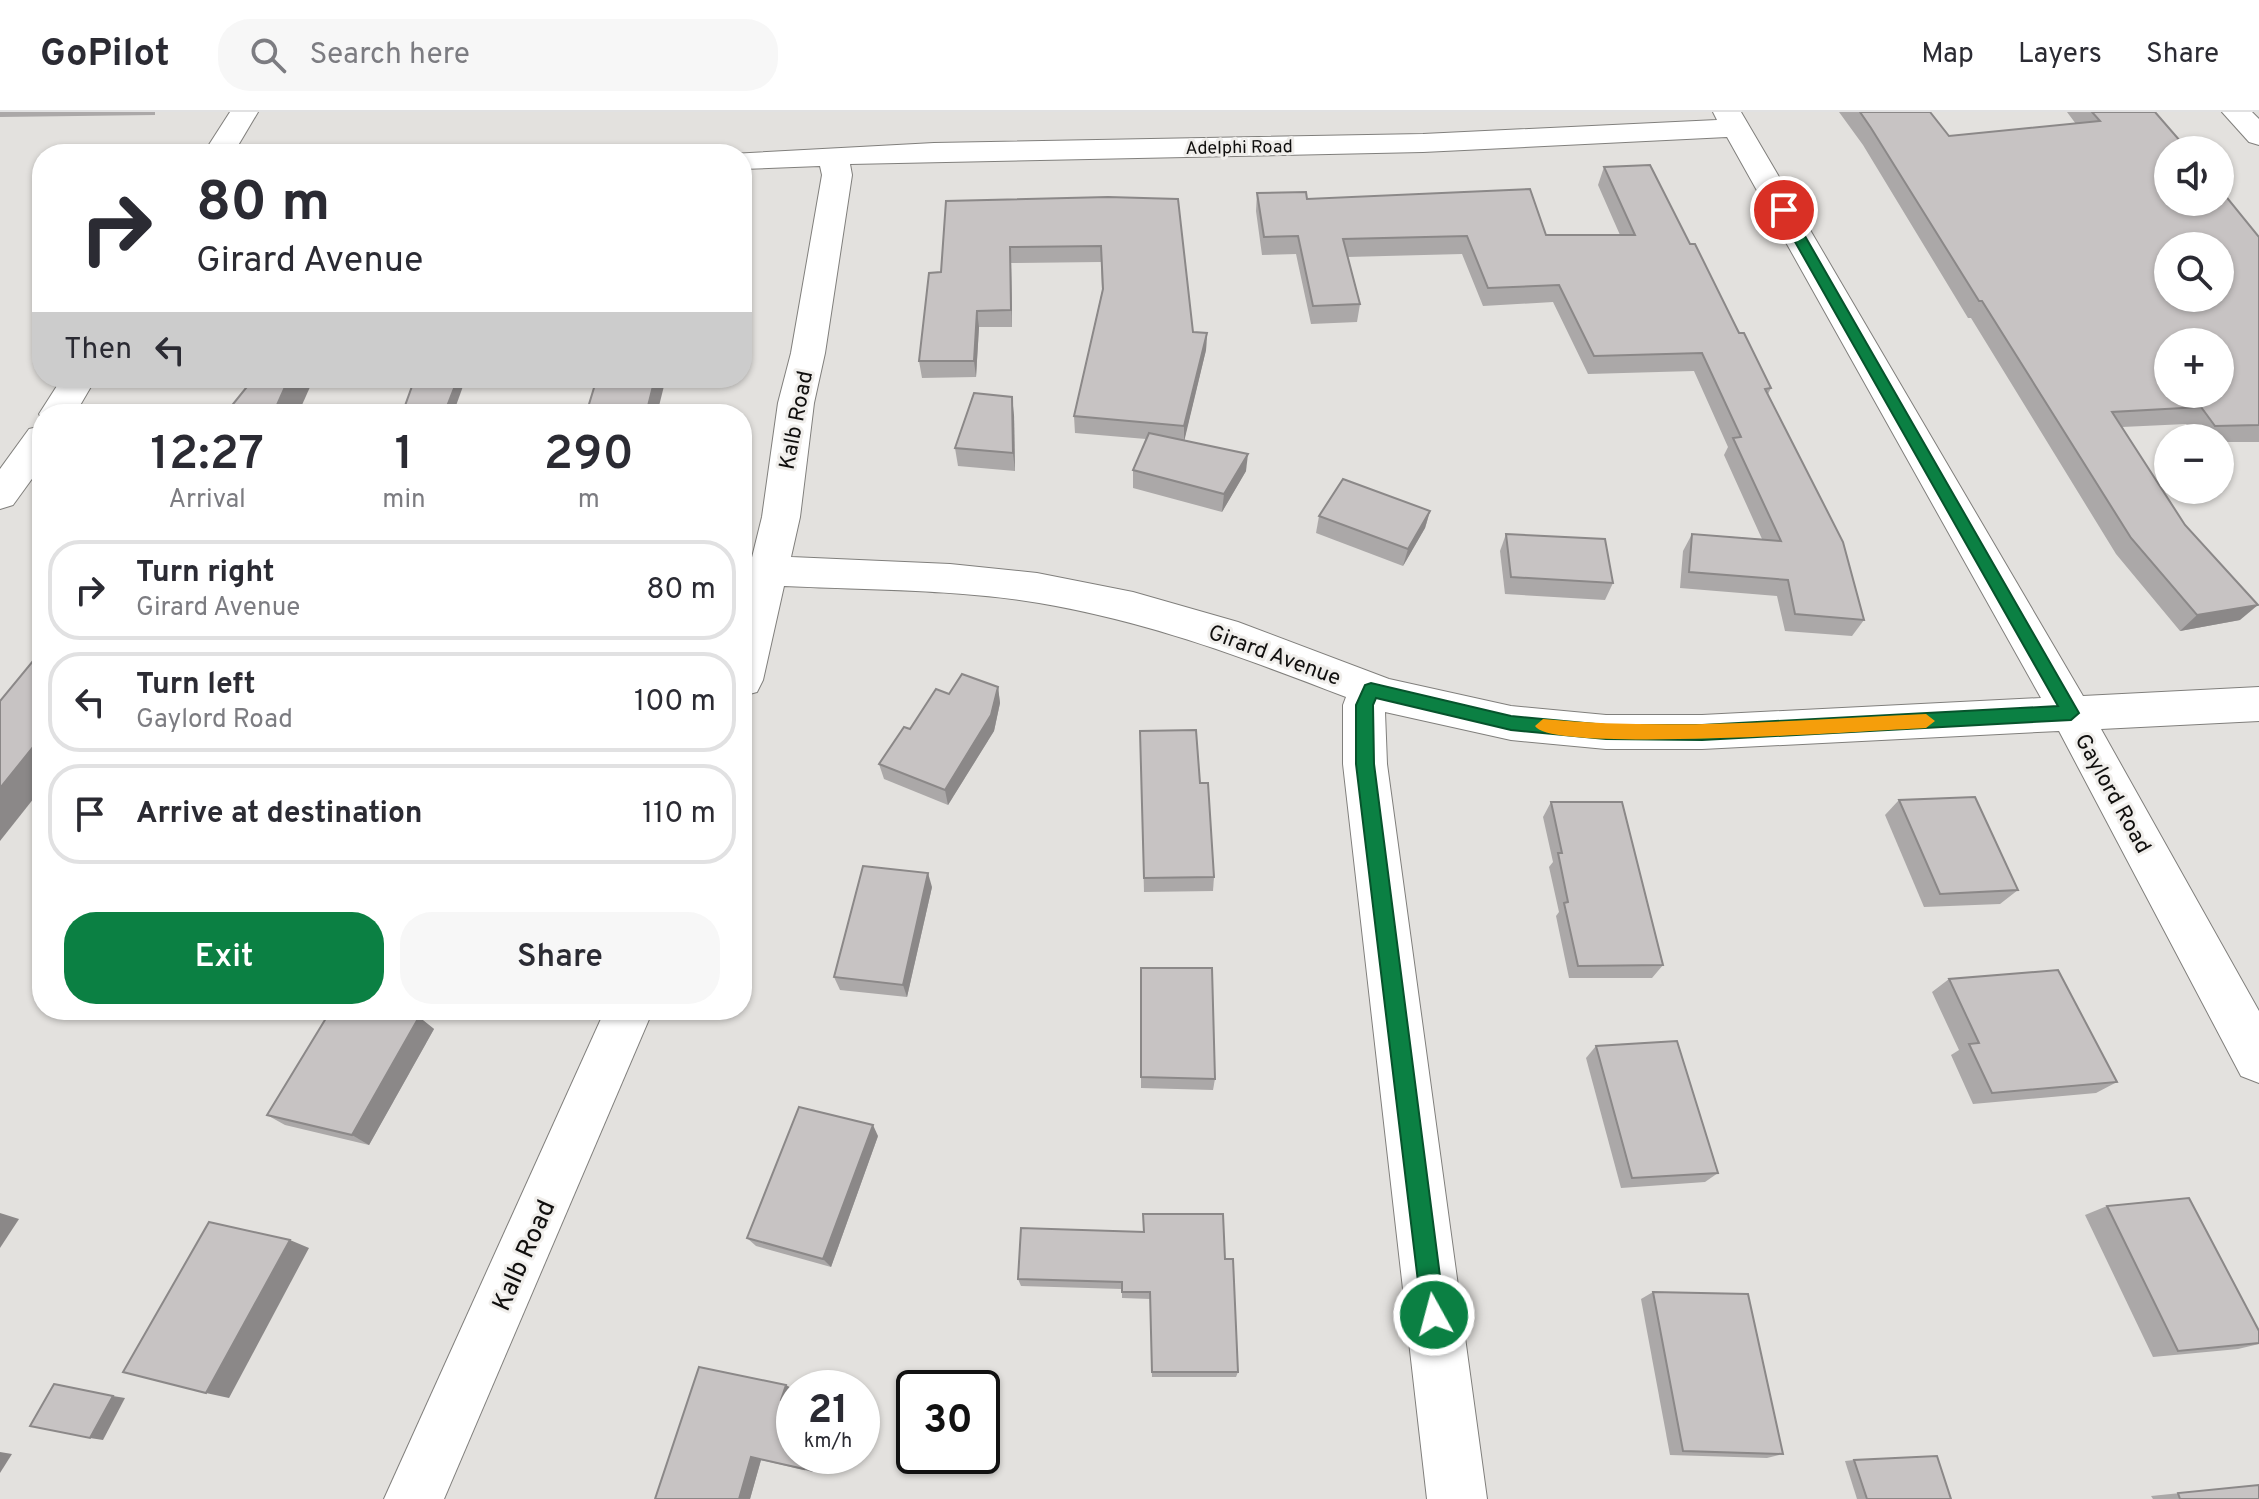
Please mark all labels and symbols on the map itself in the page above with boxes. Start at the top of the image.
street label: Adelphi Road [1185,136,1293,161]
pin [1750,176,1818,244]
street label: Kalb Road [775,369,820,472]
street label: Girard Avenue [1204,620,1344,693]
street label: Gaylord Road [2068,730,2156,859]
street label: Kalb Road [486,1195,564,1317]
position arrow [1392,1273,1476,1357]
speed limit sign: 30 [896,1370,1000,1474]

